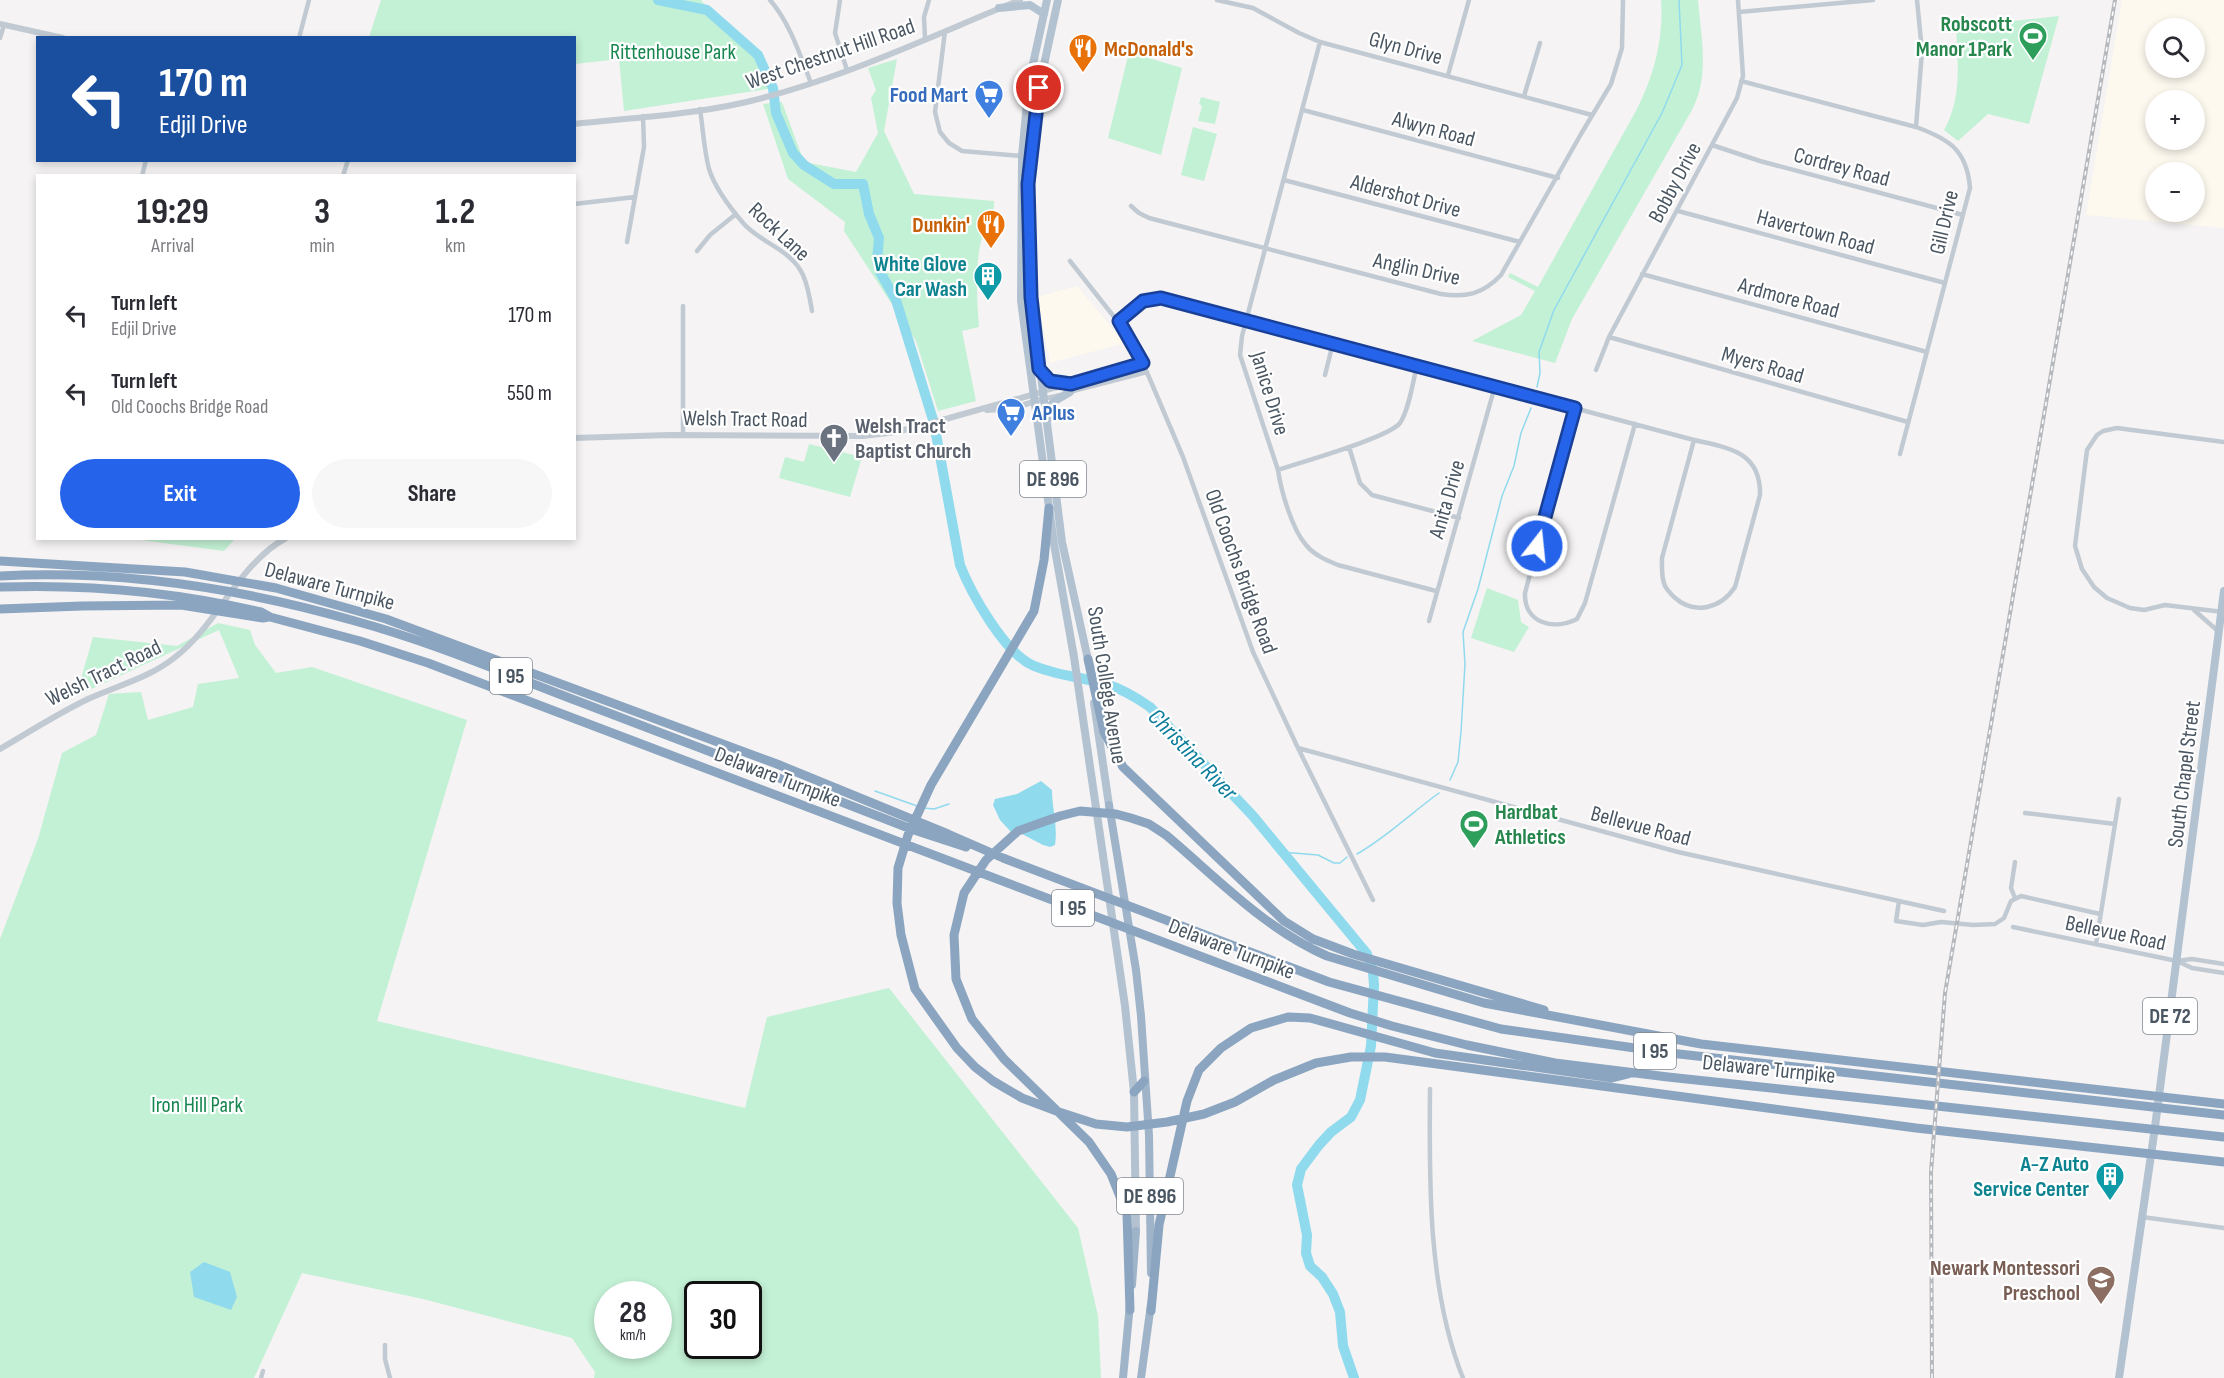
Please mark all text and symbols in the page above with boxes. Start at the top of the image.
place label: Robscott Manor 1Park [1916,11,2013,63]
street label: West Chestnut Hill Road [742,13,918,96]
map controls [2145,18,2205,222]
button: search [2145,18,2205,78]
sports icon: Robscott Manor 1Park [2017,20,2049,62]
street label: Glyn Drive [1366,26,1445,71]
restaurant icon: McDonald's [1067,32,1099,74]
place label: McDonald's [1104,36,1193,63]
park label: Rittenhouse Park [610,39,737,66]
text: 170 m [159,58,248,109]
icon: left [60,60,138,138]
pin [1013,62,1064,113]
icon: arrive [1022,71,1055,104]
supermarket icon: Food Mart [973,78,1005,120]
place label: Food Mart [890,82,968,109]
button: + [2145,90,2205,150]
street label: Alwyn Road [1388,105,1478,153]
text: Edjil Drive [159,109,248,141]
street label: Bobby Drive [1643,138,1708,228]
street label: Cordrey Road [1791,142,1892,193]
button: − [2145,162,2205,222]
street label: Aldershot Drive [1347,169,1464,224]
street label: Gill Drive [1924,188,1965,257]
text: 19:29 [137,191,209,234]
text: 3 [314,191,330,234]
text: 1.2 [436,191,475,234]
street label: Rock Lane [742,197,815,267]
street label: Havertown Road [1754,204,1877,261]
restaurant icon: Dunkin' [975,208,1007,250]
place label: Dunkin' [912,212,970,239]
text: Arrival [151,234,194,258]
text: min [310,234,335,258]
text: km [445,234,466,258]
street label: Anglin Drive [1370,247,1463,292]
place label: White Glove Car Wash [874,251,967,303]
building icon: White Glove Car Wash [972,260,1004,302]
street label: Ardmore Road [1734,272,1842,325]
text: Turn left [111,290,177,317]
icon: left [60,299,93,332]
text: 170 m [508,302,552,329]
text: Edjil Drive [111,317,177,341]
street label: Myers Road [1718,341,1807,390]
street label: Janice Drive [1244,347,1295,438]
text: Turn left [111,368,177,395]
icon: left [60,377,93,410]
text: 550 m [507,380,552,407]
text: Old Coochs Bridge Road [111,395,268,419]
supermarket icon: APlus [995,396,1027,438]
place label: APlus [1031,400,1075,427]
street label: Welsh Tract Road [682,405,808,434]
place label: Welsh Tract Baptist Church [855,413,971,465]
church icon: Welsh Tract Baptist Church [818,422,850,464]
street label: Anita Drive [1423,457,1471,543]
button: Exit [60,459,300,528]
button: Share [312,459,552,528]
road number: DE 896 [1020,461,1086,497]
street label: Old Coochs Bridge Road [1198,486,1283,657]
position arrow [1505,514,1569,578]
street label: Delaware Turnpike [262,556,397,617]
street label: South College Avenue [1081,605,1132,766]
street label: Welsh Tract Road [42,634,166,713]
road number: I 95 [490,658,532,694]
street label: South Chapel Street [2162,699,2207,849]
water label: Christina River [1142,702,1244,807]
street label: Delaware Turnpike [710,741,845,814]
place label: Hardbat Athletics [1494,799,1566,851]
street label: Bellevue Road [1588,800,1693,853]
sports icon: Hardbat Athletics [1458,808,1490,850]
road number: I 95 [1052,890,1094,926]
street label: Bellevue Road [2063,910,2168,957]
street label: Delaware Turnpike [1164,913,1299,986]
road number: DE 72 [2143,998,2197,1034]
road number: I 95 [1634,1033,1676,1069]
street label: Delaware Turnpike [1701,1049,1837,1090]
park label: Iron Hill Park [151,1092,243,1119]
place label: A-Z Auto Service Center [1973,1151,2089,1203]
building icon: A-Z Auto Service Center [2094,1160,2126,1202]
road number: DE 896 [1117,1178,1183,1214]
place label: Newark Montessori Preschool [1930,1255,2080,1307]
school or university icon: Newark Montessori Preschool [2085,1264,2117,1306]
speed limit sign: 30 [684,1281,762,1359]
text: 28 [619,1295,647,1331]
text: km/h [620,1326,646,1345]

